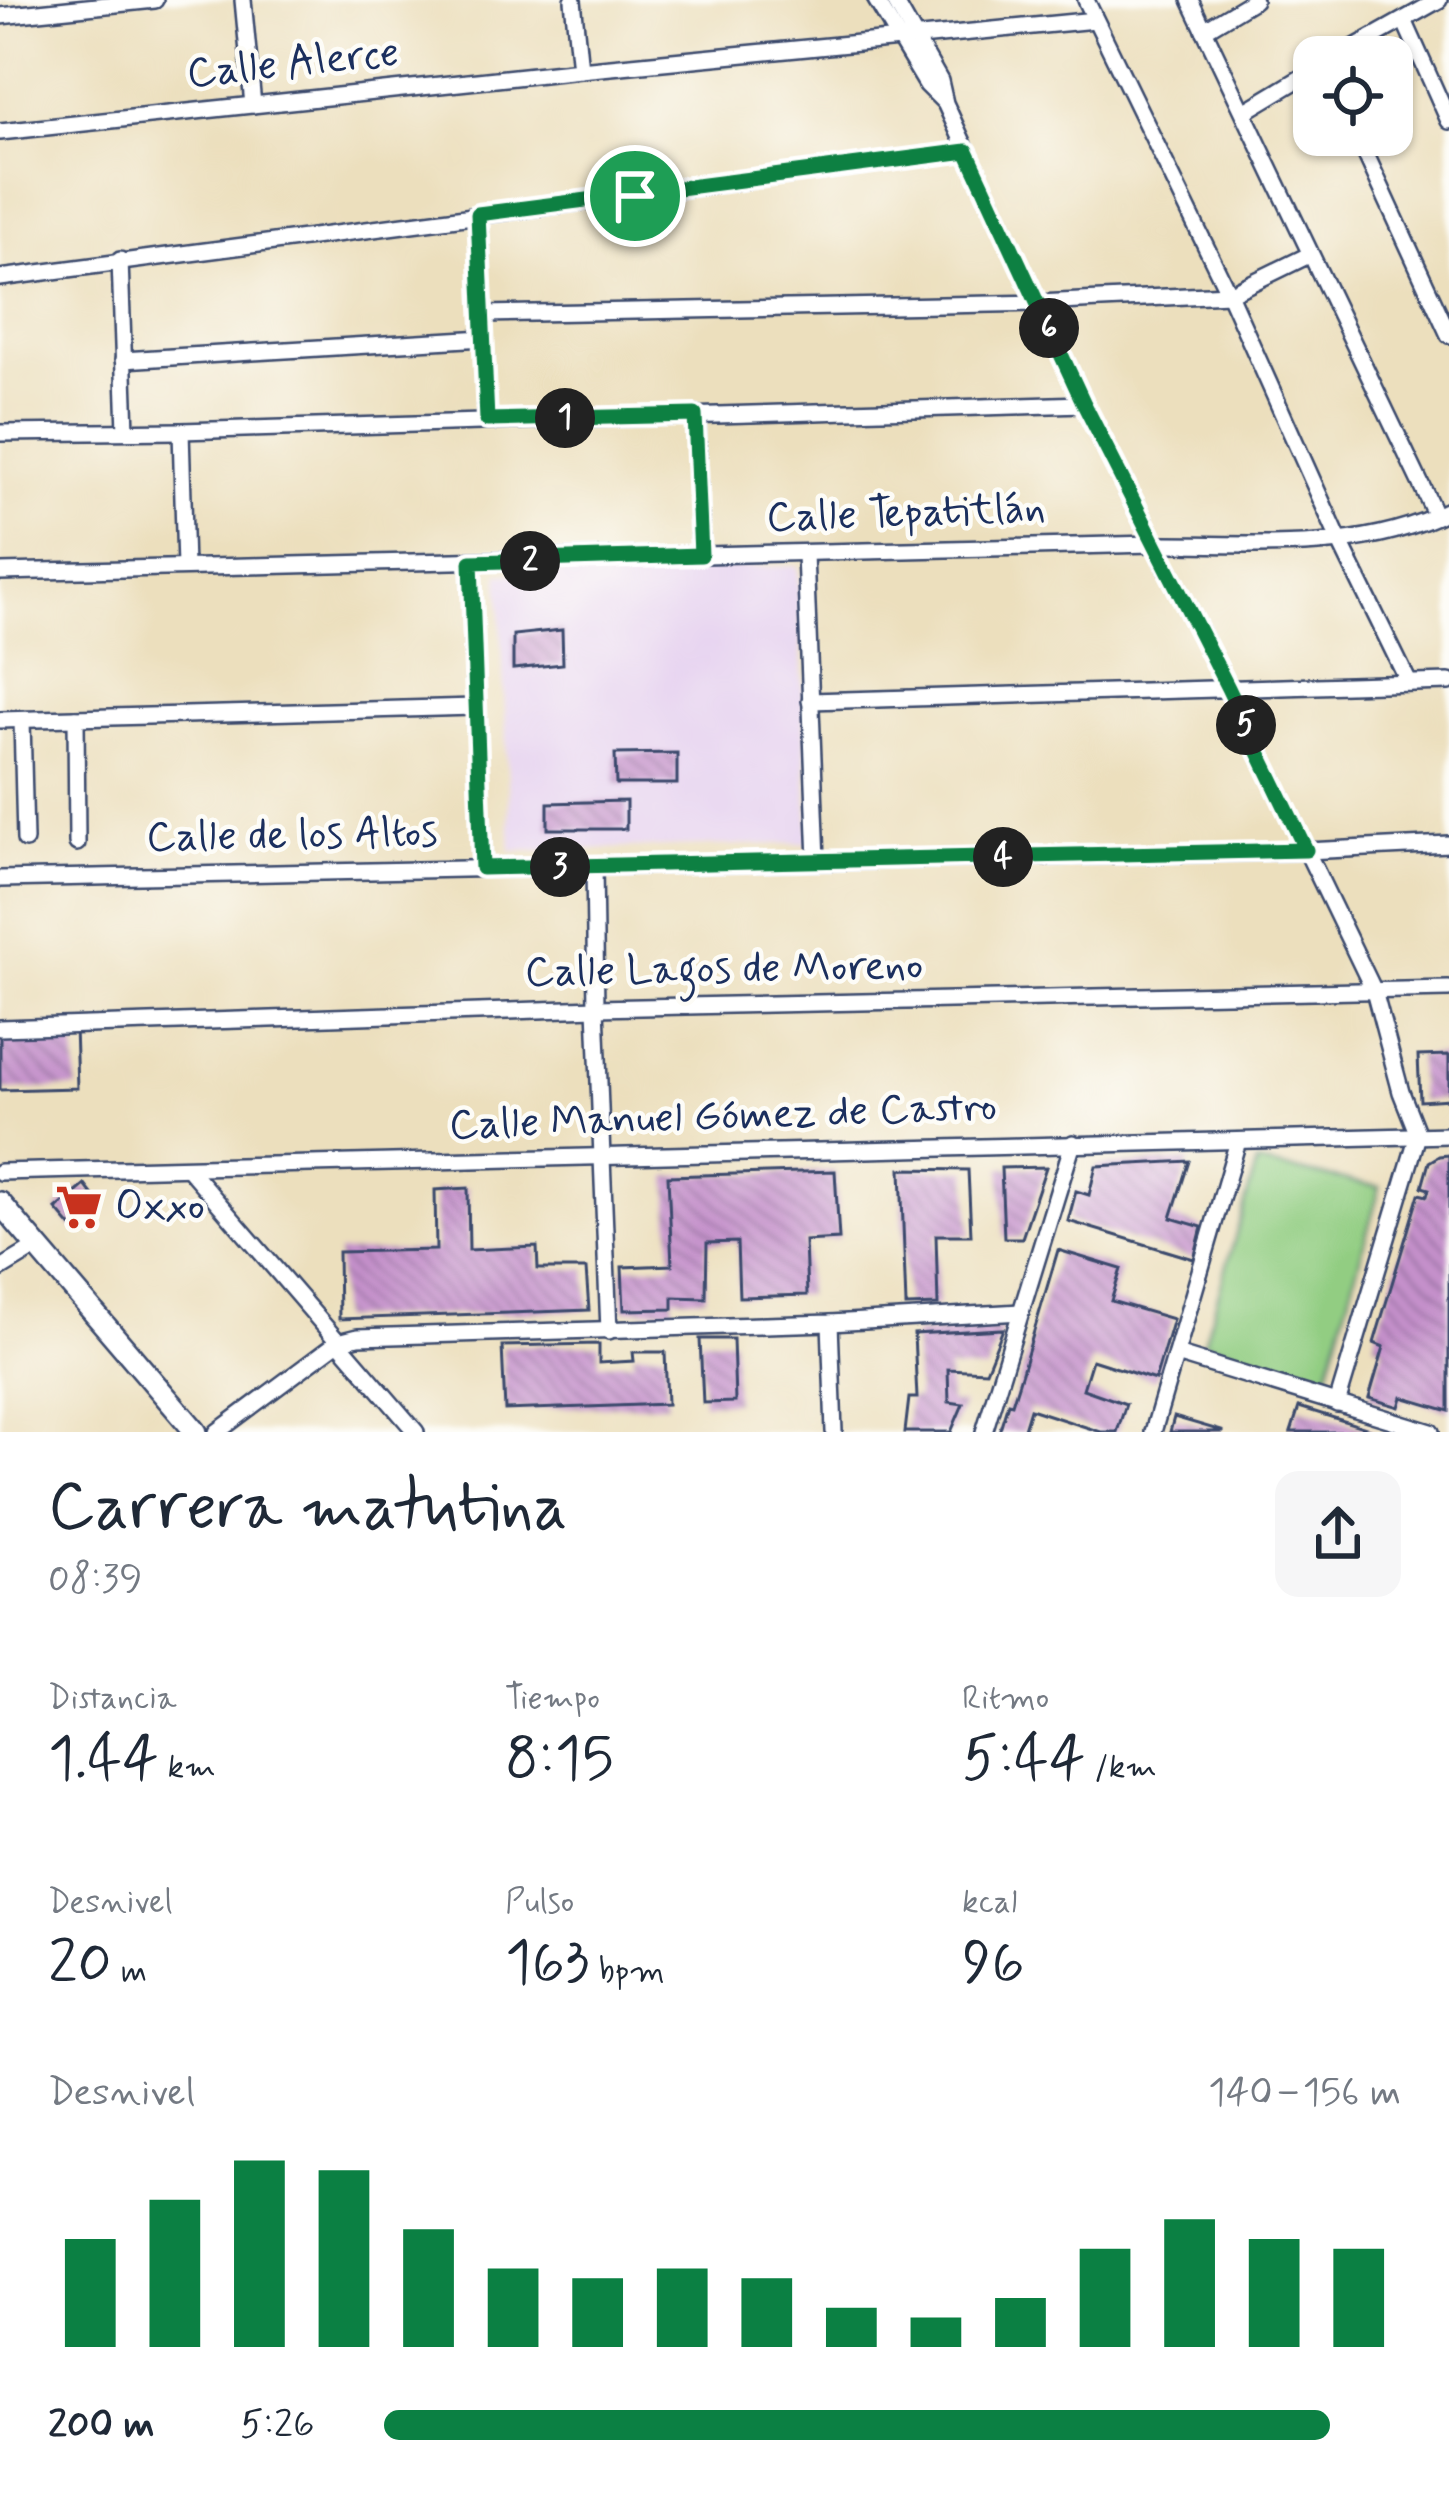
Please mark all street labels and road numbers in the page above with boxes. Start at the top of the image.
street label: Calle Alerce [184,26,402,102]
street label: Calle Tepatitlán [765,482,1047,546]
street label: Calle de los Altos [146,806,438,866]
street label: Calle Lagos de Moreno [524,939,924,1005]
street label: Calle Manuel Gómez de Castro [448,1080,998,1154]

